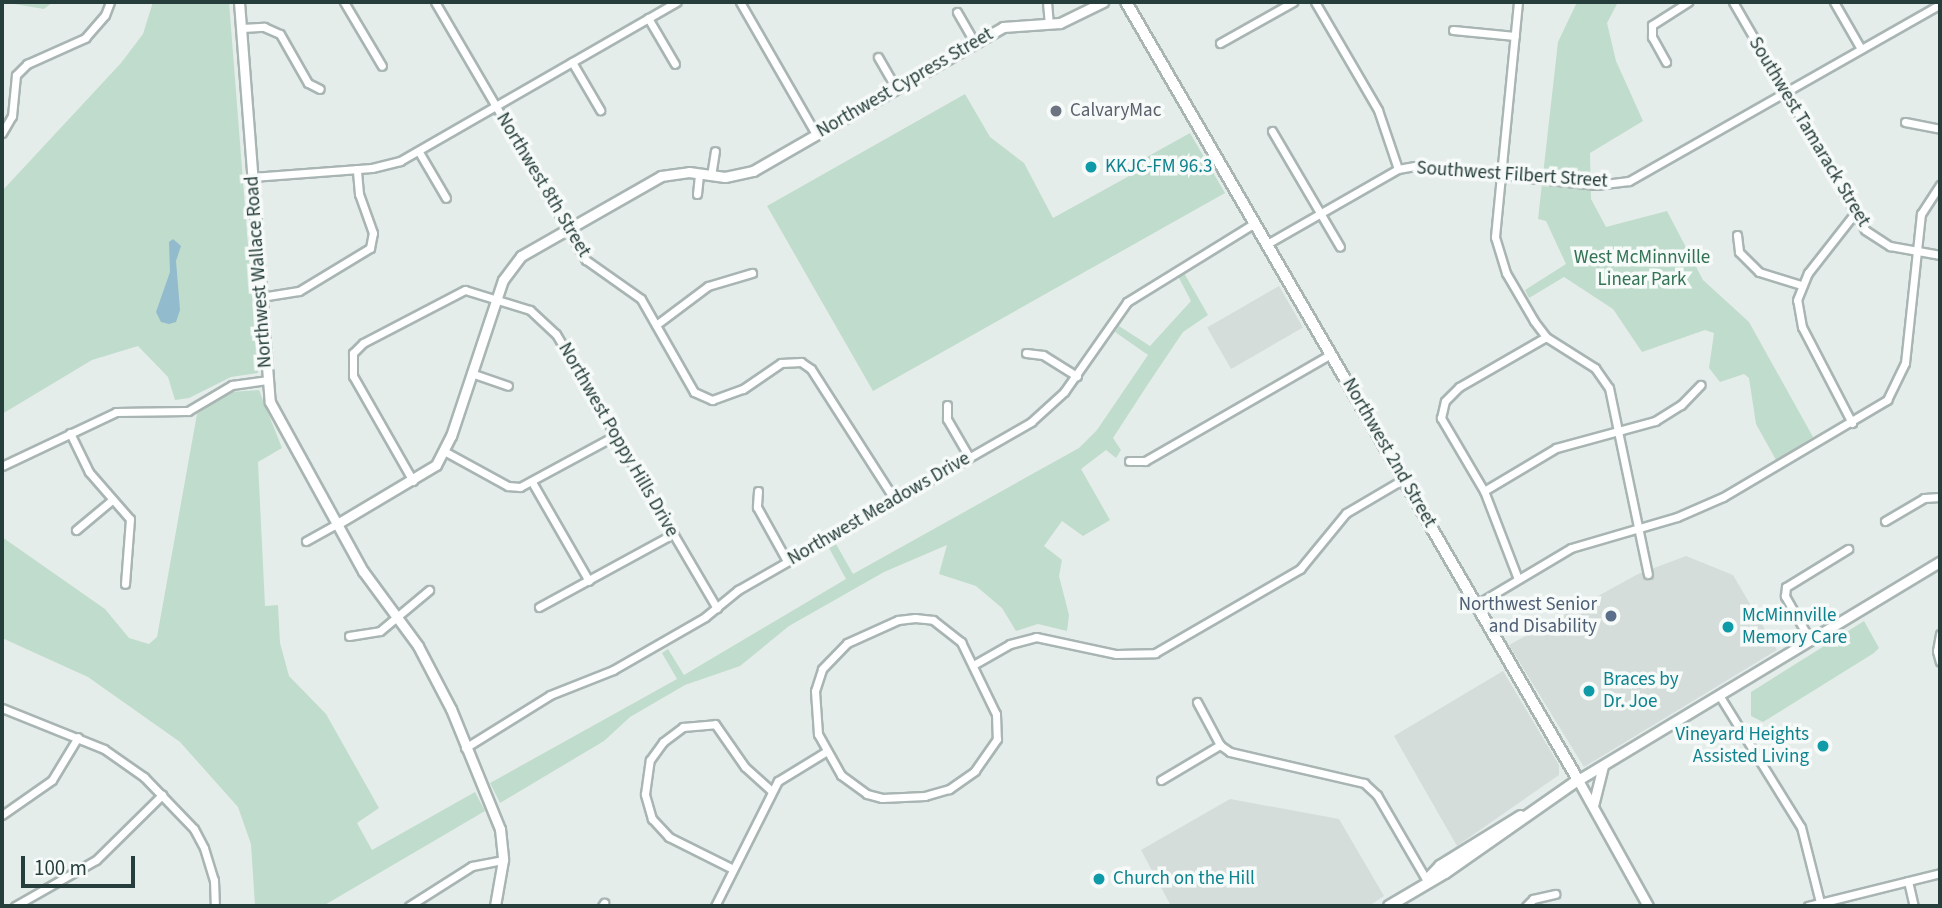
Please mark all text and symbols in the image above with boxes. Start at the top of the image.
street label: Northwest Cypress Street [813,23,997,143]
street label: Southwest Tamarack Street [1743,33,1875,231]
place label: CalvaryMac [1070,100,1161,122]
marker: CalvaryMac [1048,103,1064,119]
street label: Northwest 8th Street [491,109,595,261]
place label: KKJC-FM 96.3 [1105,156,1212,178]
street label: Southwest Filbert Street [1416,157,1608,193]
marker: KKJC-FM 96.3 [1083,159,1099,175]
street label: Northwest Wallace Road [241,175,277,369]
park label: West McMinnville Linear Park [1574,247,1710,291]
street label: Northwest Poppy Hills Drive [553,339,683,541]
street label: Northwest 2nd Street [1337,374,1441,532]
street label: Northwest Meadows Drive [784,447,974,571]
place label: Northwest Senior and Disability [1459,594,1597,638]
place label: McMinnville Memory Care [1742,605,1847,649]
marker: Northwest Senior and Disability [1603,608,1619,624]
marker: McMinnville Memory Care [1720,619,1736,635]
place label: Braces by Dr. Joe [1603,669,1679,713]
marker: Braces by Dr. Joe [1581,683,1597,699]
place label: Vineyard Heights Assisted Living [1675,724,1809,768]
marker: Vineyard Heights Assisted Living [1815,738,1831,754]
scale bar [24,842,138,886]
text: 100 m [34,853,87,883]
place label: Church on the Hill [1113,868,1255,890]
marker: Church on the Hill [1091,871,1107,887]

